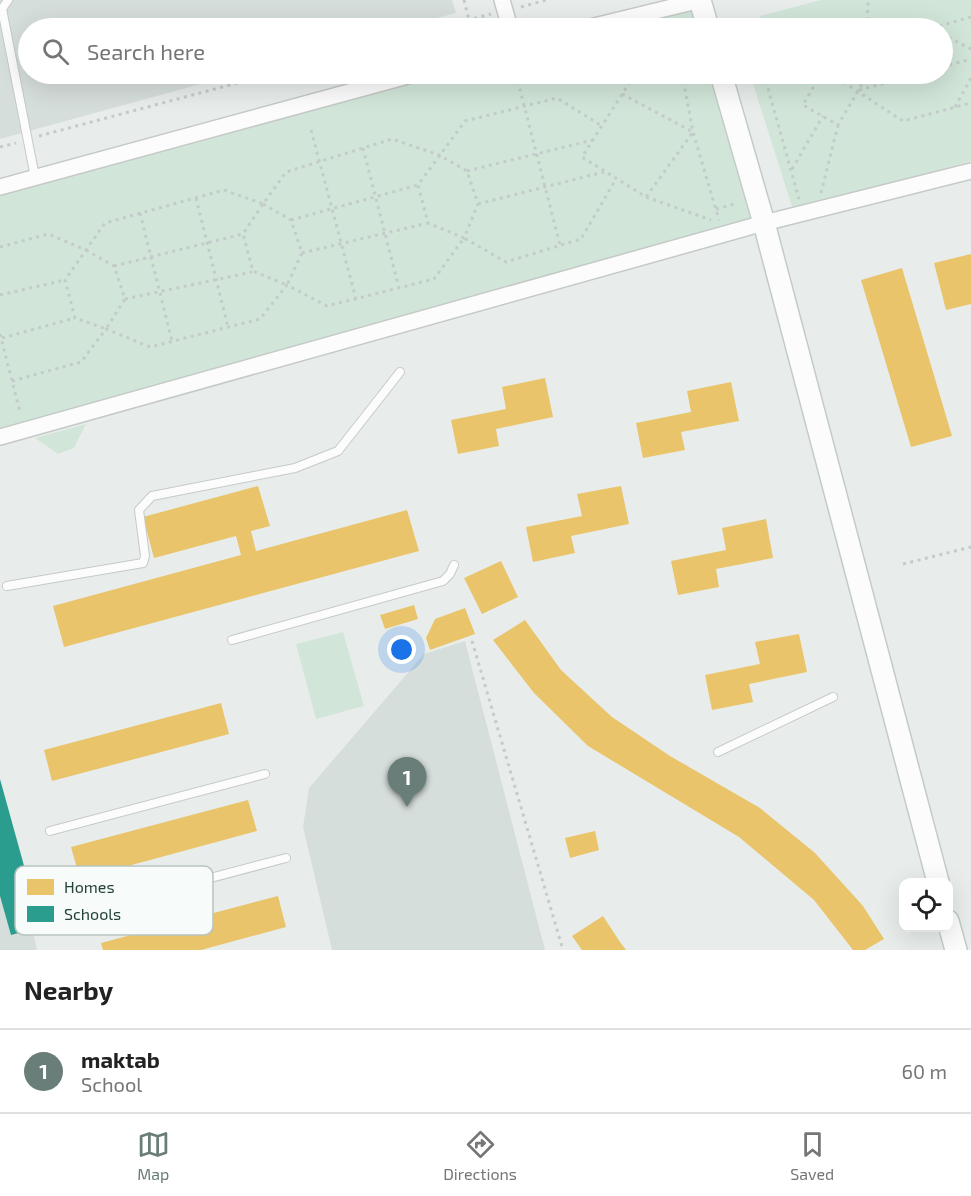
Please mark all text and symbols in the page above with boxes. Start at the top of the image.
search box [18,18,953,84]
icon: search [39,35,72,68]
text: Search here [87,38,205,64]
your location [387,635,416,664]
pin: 1 [388,758,426,807]
legend [15,866,213,935]
text: Homes [64,877,115,896]
map controls [899,878,953,932]
button: locate [899,878,953,932]
text: Schools [64,904,121,923]
text: Nearby [24,974,113,1005]
text: maktab [81,1046,160,1072]
text: 1 [39,1059,48,1083]
text: 60 m [902,1059,947,1083]
text: School [81,1072,142,1096]
tab: Map [137,1128,170,1183]
tab: Directions [443,1128,517,1183]
tab: Saved [790,1128,834,1183]

